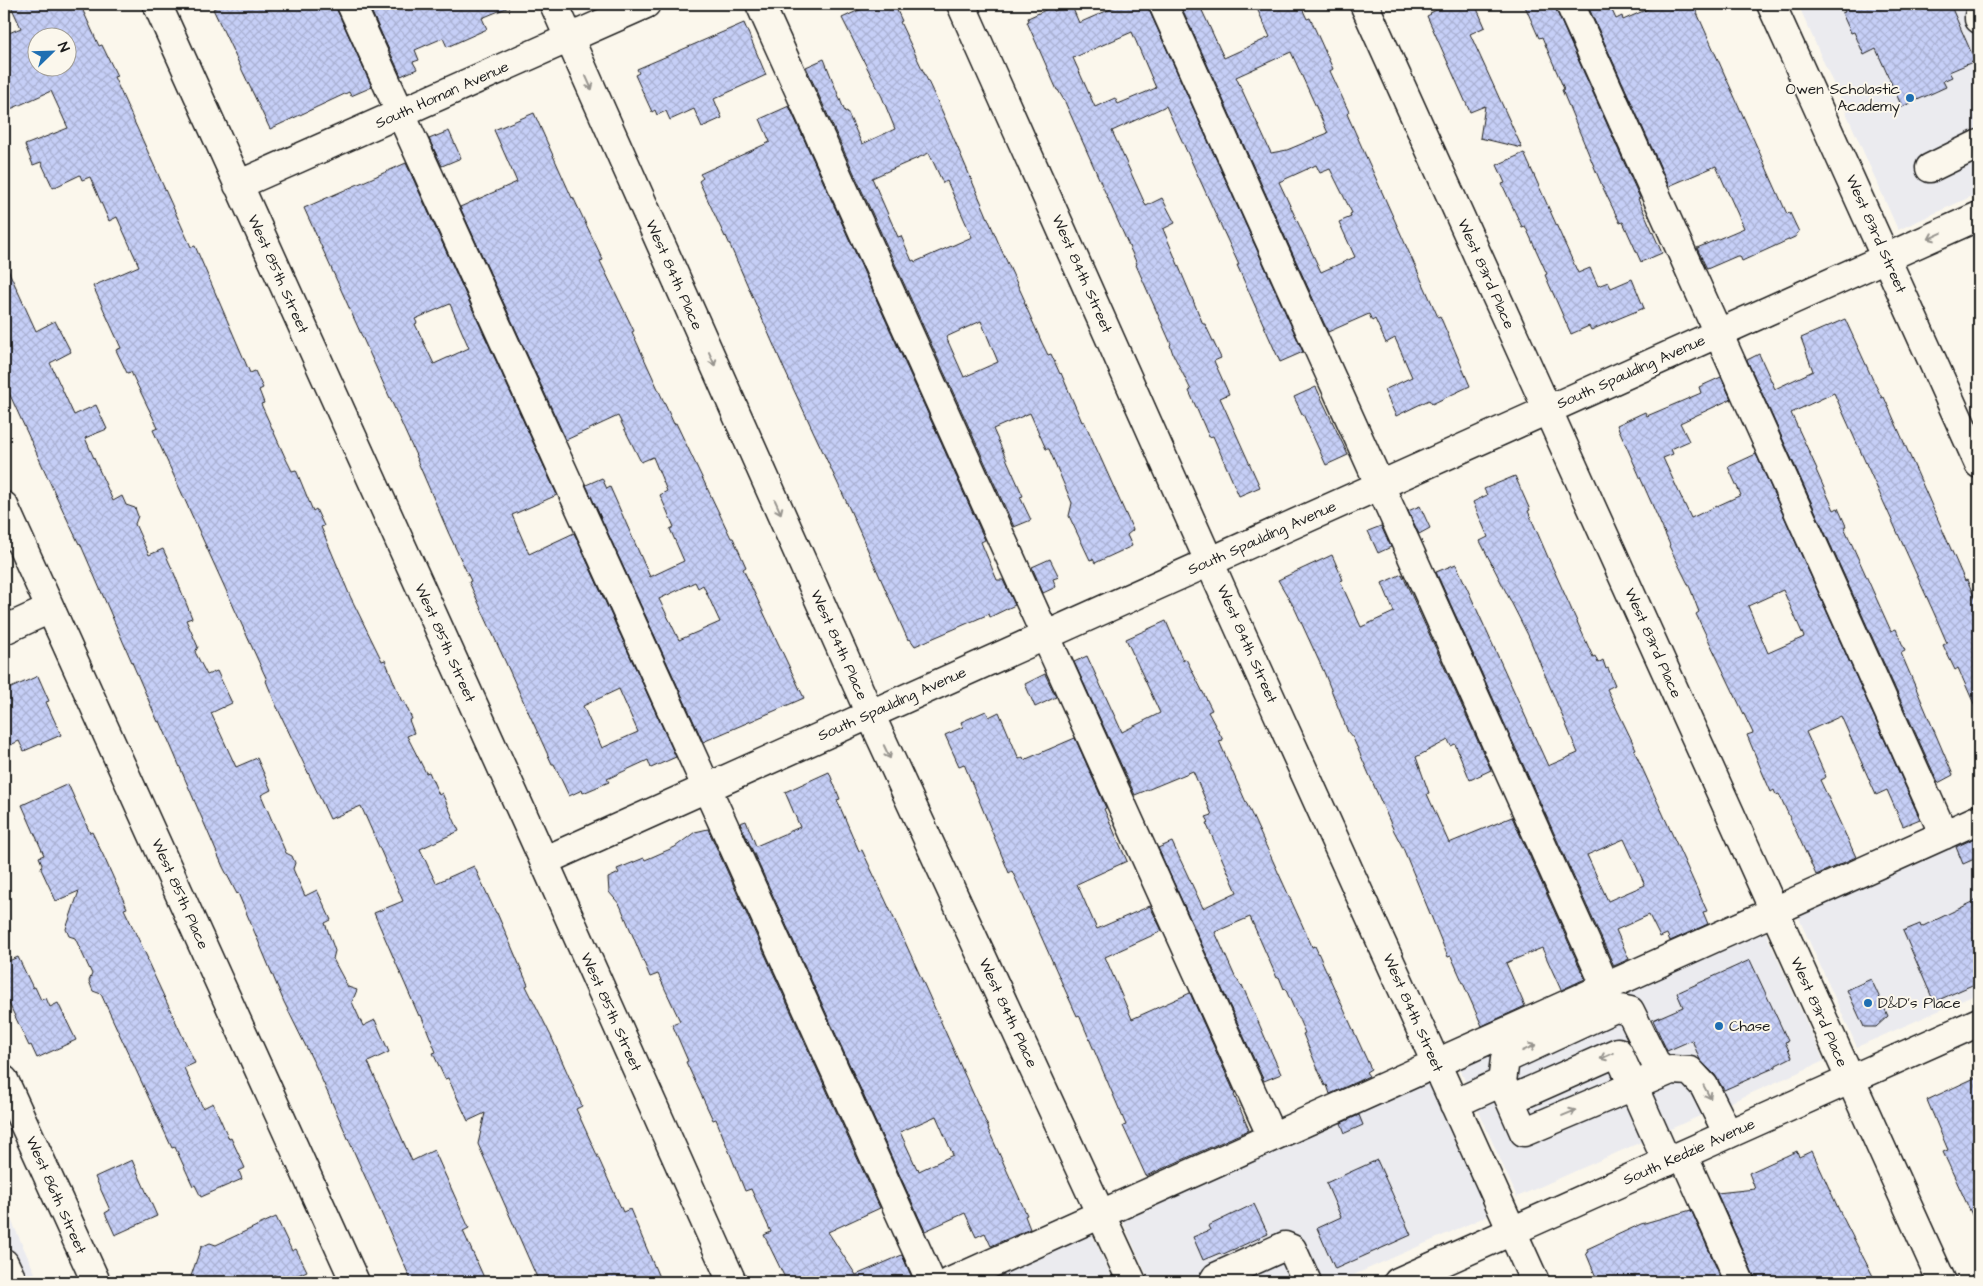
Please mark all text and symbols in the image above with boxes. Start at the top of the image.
north arrow [28,28,78,78]
text: N [52,39,74,55]
street label: South Homan Avenue [372,56,512,134]
one-way arrow [584,75,594,90]
place label: Owen Scholastic Academy [1786,79,1901,118]
marker: Owen Scholastic Academy [1904,92,1916,104]
street label: West 83rd Street [1840,172,1912,296]
street label: West 85th Street [242,211,314,337]
street label: West 84th Street [1046,211,1118,337]
street label: West 83rd Place [1452,216,1520,332]
street label: West 84th Place [640,217,708,333]
one-way arrow [1928,232,1943,241]
street label: South Spaulding Avenue [1553,330,1709,415]
one-way arrow [708,351,717,366]
street label: South Spaulding Avenue [1184,496,1340,581]
one-way arrow [774,499,784,514]
street label: West 85th Street [409,580,481,706]
street label: West 84th Street [1211,581,1283,707]
street label: West 83rd Place [1619,585,1687,701]
street label: West 84th Place [805,587,873,703]
street label: South Spaulding Avenue [814,662,970,747]
one-way arrow [883,744,893,759]
street label: West 85th Place [146,835,214,953]
street label: West 85th Street [575,949,647,1075]
street label: West 84th Street [1377,950,1449,1076]
street label: West 83rd Place [1785,954,1853,1070]
street label: West 84th Place [973,955,1043,1071]
place label: D&D’s Place [1878,993,1961,1014]
marker: D&D’s Place [1862,997,1874,1009]
place label: Chase [1729,1016,1770,1037]
marker: Chase [1713,1020,1725,1032]
one-way arrow [1521,1043,1536,1053]
one-way arrow [1600,1052,1615,1062]
one-way arrow [1702,1085,1712,1100]
one-way arrow [1561,1108,1576,1117]
street label: South Kedzie Avenue [1620,1113,1758,1191]
street label: West 86th Street [21,1133,91,1257]

